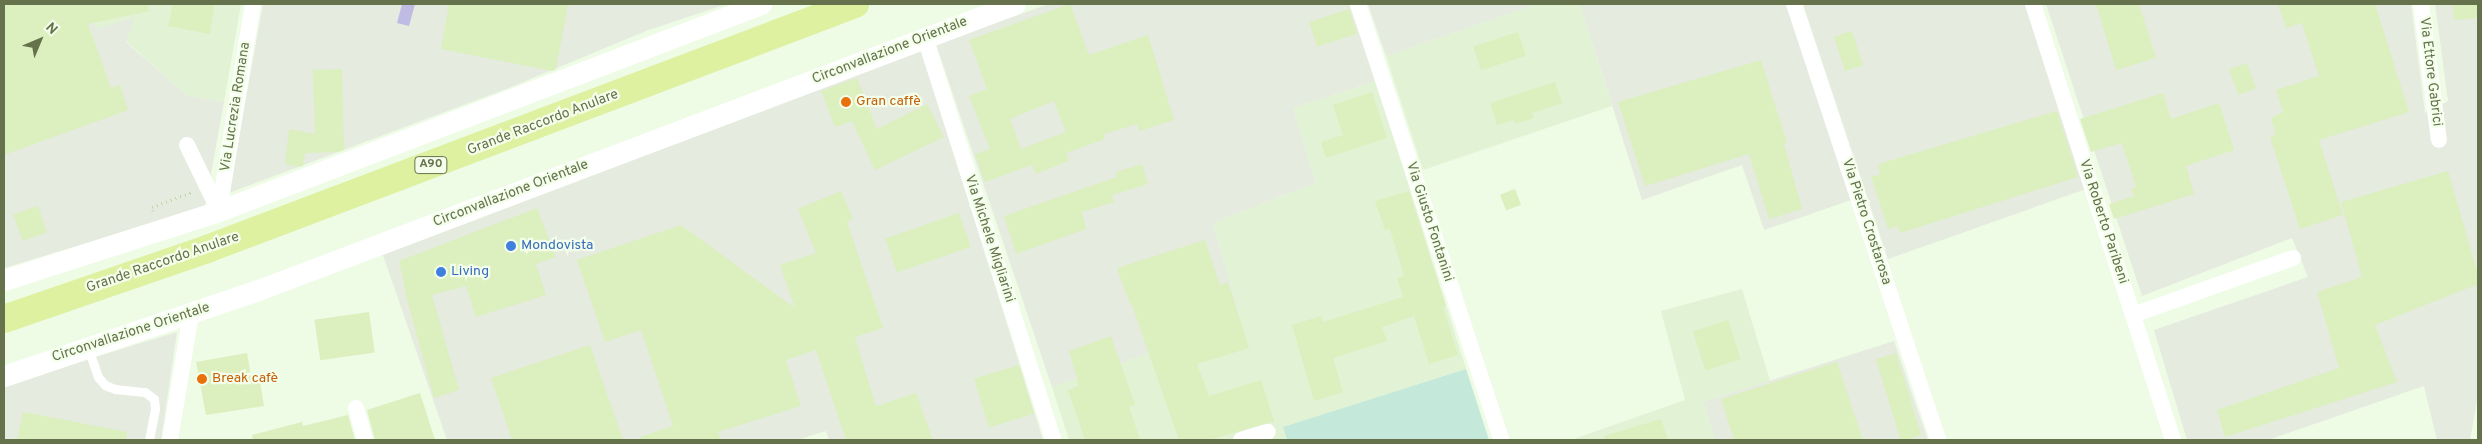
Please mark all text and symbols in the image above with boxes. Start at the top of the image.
street label: Circonvallazione Orientale [810,14,970,88]
north arrow [15,15,65,65]
street label: Via Ettore Gabrici [2415,16,2445,128]
text: N [41,19,61,39]
street label: Via Lucrezia Romana [217,41,255,173]
street label: Grande Raccordo Anulare [465,86,621,160]
place label: Gran caffè [856,94,921,110]
marker: Gran caffè [840,96,852,108]
road number: A90 [414,156,448,174]
street label: Circonvallazione Orientale [431,157,591,231]
street label: Via Pietro Crostarosa [1838,157,1894,287]
street label: Via Roberto Paribeni [2075,158,2131,286]
street label: Via Giusto Fontanini [1402,160,1456,284]
street label: Via Michele Migliarini [960,173,1018,305]
street label: Grande Raccordo Anulare [84,229,242,297]
place label: Mondovista [521,238,593,254]
marker: Mondovista [505,240,517,252]
place label: Living [451,264,489,280]
marker: Living [435,266,447,278]
street label: Circonvallazione Orientale [50,300,212,366]
place label: Break cafè [212,371,278,387]
marker: Break cafè [196,373,208,385]

